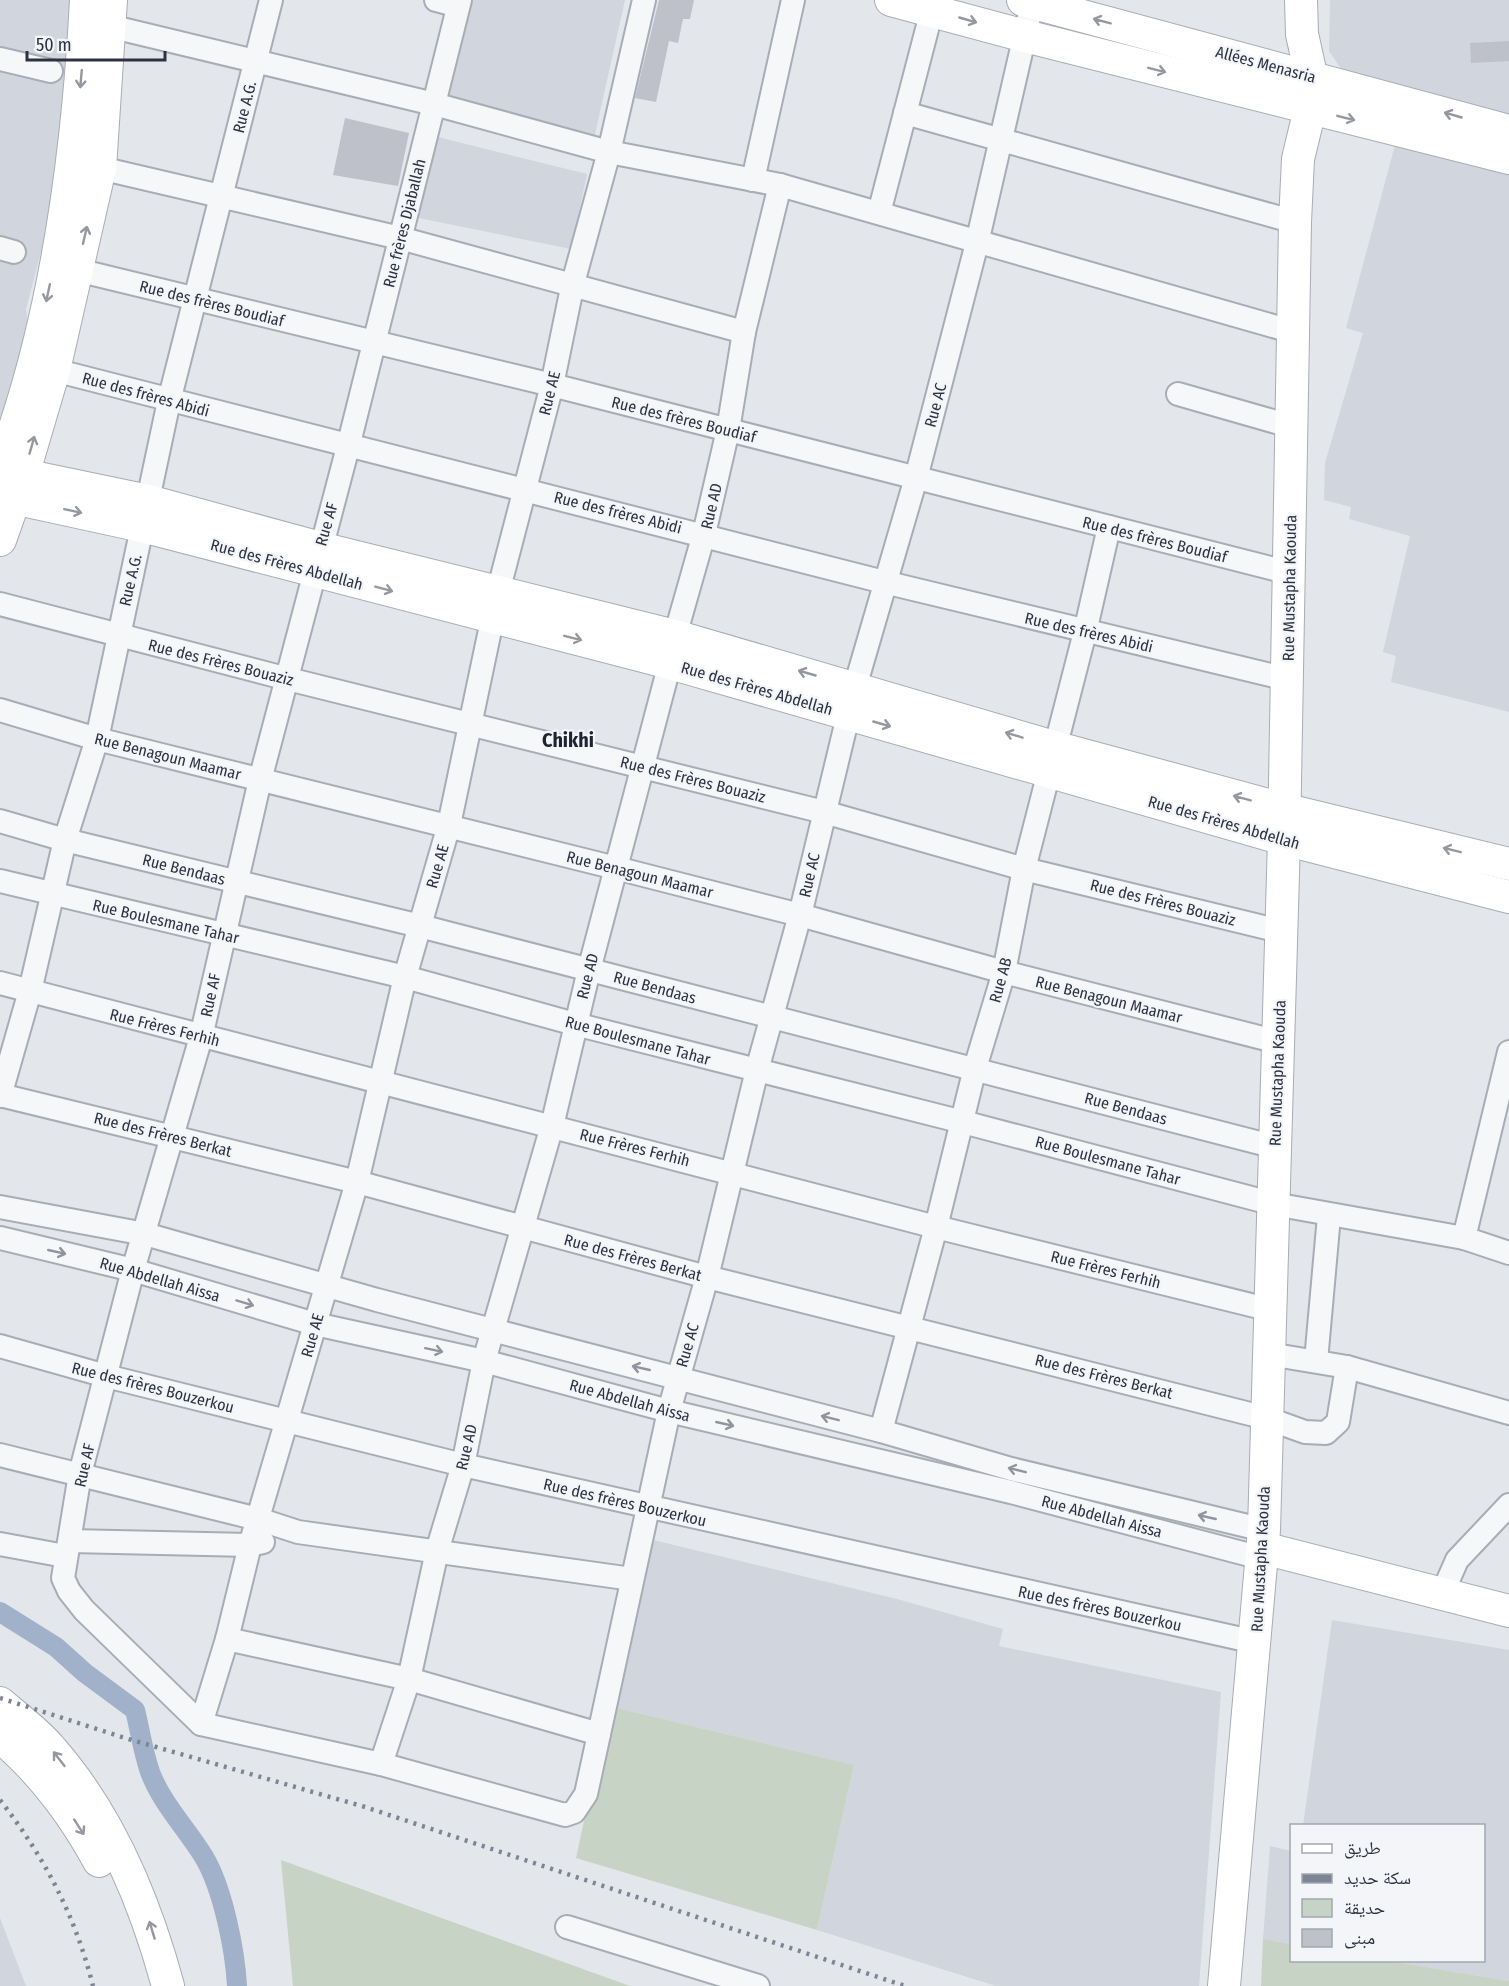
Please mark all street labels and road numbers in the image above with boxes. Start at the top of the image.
street label: Allées Menasria [1214,42,1318,87]
street label: Rue A.G. [229,79,260,135]
street label: Rue frères Djaballah [379,157,430,290]
street label: Rue des frères Boudiaf [138,276,287,331]
street label: Rue des frères Abidi [80,368,212,421]
street label: Rue AE [535,369,564,417]
street label: Rue AC [920,381,951,429]
street label: Rue des frères Boudiaf [610,392,759,447]
street label: Rue AD [697,481,726,531]
street label: Rue des frères Abidi [552,487,684,538]
street label: Rue AF [311,500,342,548]
street label: Rue des frères Boudiaf [1081,512,1230,567]
street label: Rue Mustapha Kaouda [1279,515,1300,661]
street label: Rue des Frères Abdellah [209,535,365,594]
street label: Rue A.G. [115,552,146,608]
street label: Rue des frères Abidi [1023,608,1155,656]
street label: Rue des Frères Bouaziz [146,635,295,690]
street label: Rue des Frères Abdellah [679,658,835,719]
street label: Rue Benagoun Maamar [93,729,244,784]
street label: Rue des Frères Bouaziz [618,752,767,807]
street label: Rue des Frères Abdellah [1146,792,1302,853]
street label: Rue AE [422,842,453,890]
street label: Rue Benagoun Maamar [565,847,716,902]
street label: Rue Bendaas [140,850,227,889]
street label: Rue AC [795,851,824,899]
street label: Rue des Frères Bouaziz [1088,875,1237,930]
street label: Rue Boulesmane Tahar [91,895,241,948]
street label: Rue AD [573,951,602,1001]
street label: Rue AB [985,955,1016,1005]
street label: Rue Bendaas [611,967,698,1008]
street label: Rue AF [197,972,224,1019]
street label: Rue Benagoun Maamar [1034,972,1185,1027]
street label: Rue Mustapha Kaouda [1265,999,1290,1146]
street label: Rue Frères Ferhih [108,1005,222,1050]
street label: Rue Boulesmane Tahar [563,1012,713,1069]
street label: Rue Bendaas [1082,1088,1169,1129]
street label: Rue des Frères Berkat [92,1108,235,1161]
street label: Rue Frères Ferhih [578,1125,692,1170]
street label: Rue Boulesmane Tahar [1033,1132,1183,1189]
street label: Rue des Frères Berkat [562,1230,704,1285]
street label: Rue Frères Ferhih [1049,1247,1163,1292]
street label: Rue Abdellah Aissa [98,1253,222,1306]
street label: Rue AE [297,1311,328,1359]
street label: Rue AC [672,1321,703,1369]
street label: Rue des Frères Berkat [1033,1350,1176,1403]
street label: Rue des frères Bouzerkou [70,1358,236,1417]
street label: Rue Abdellah Aissa [567,1375,692,1426]
street label: Rue AD [452,1422,481,1472]
street label: Rue AF [70,1441,99,1489]
street label: Rue des frères Bouzerkou [542,1474,708,1530]
street label: Rue Mustapha Kaouda [1247,1485,1274,1633]
street label: Rue Abdellah Aissa [1039,1491,1164,1542]
street label: Rue des frères Bouzerkou [1016,1582,1183,1635]

